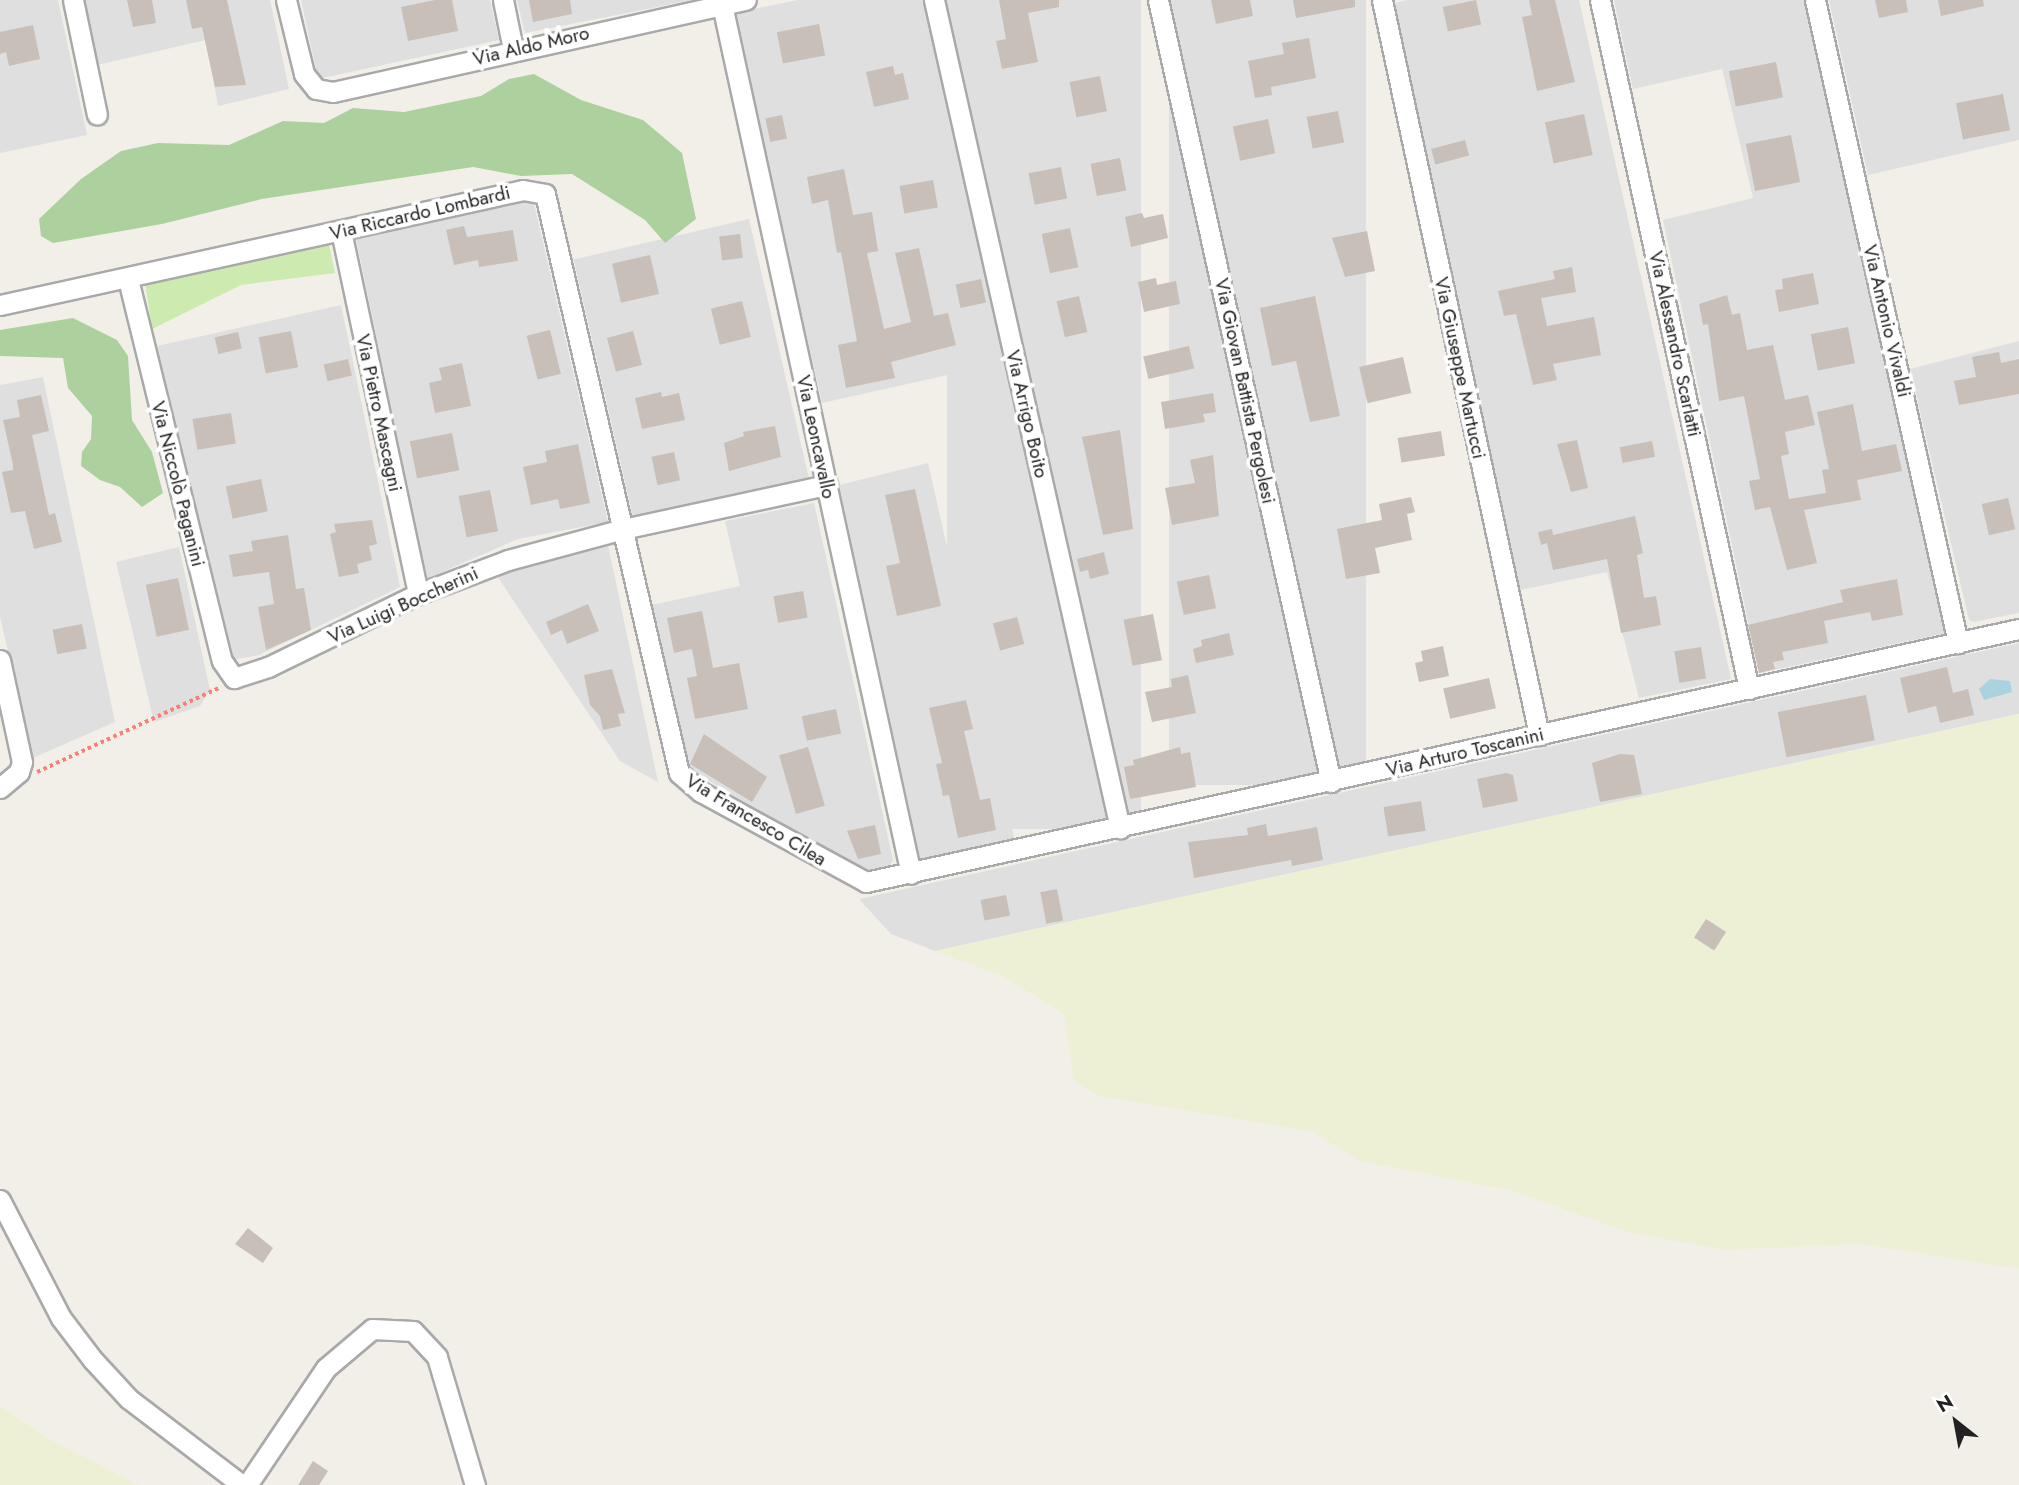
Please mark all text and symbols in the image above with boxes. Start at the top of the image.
street label: Via Aldo Moro [471,22,591,70]
street label: Via Riccardo Lombardi [327,181,513,245]
street label: Via Antonio Vivaldi [1858,242,1916,400]
street label: Via Alessandro Scarlatti [1644,249,1706,439]
street label: Via Giuseppe Martucci [1430,275,1490,461]
street label: Via Giovan Battista Pergolesi [1210,276,1280,506]
street label: Via Pietro Mascagni [351,332,407,494]
street label: Via Arrigo Boito [1001,348,1053,480]
street label: Via Leoncavallo [792,373,840,501]
street label: Via Niccolò Paganini [146,399,210,569]
street label: Via Luigi Boccherini [324,562,482,648]
street label: Via Arturo Toscanini [1384,723,1546,781]
street label: Via Francesco Cilea [682,769,830,871]
north arrow [1921,1387,1991,1457]
text: N [1932,1388,1958,1419]

